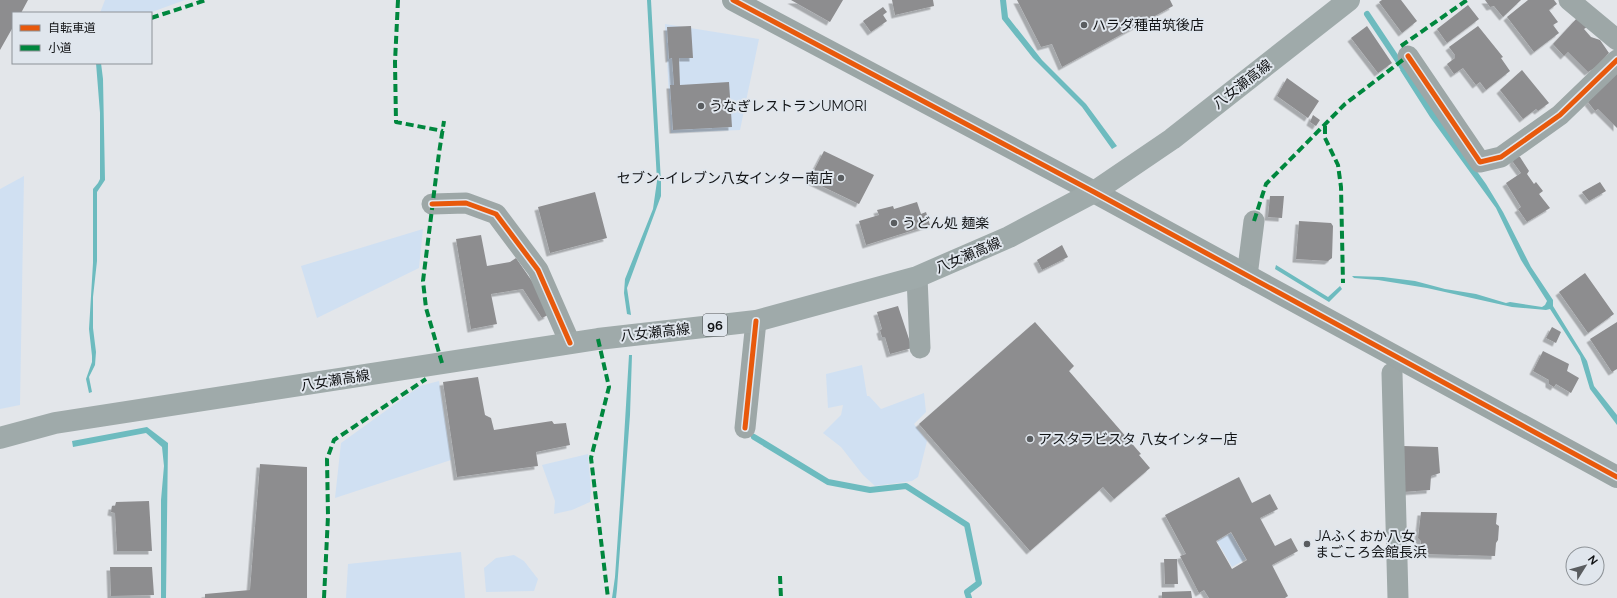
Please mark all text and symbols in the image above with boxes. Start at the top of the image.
legend [12,12,152,64]
place label: ハラダ種苗筑後店 [1092,17,1204,33]
marker: ハラダ種苗筑後店 [1079,20,1089,30]
text: 自転車道 [48,21,96,35]
text: 小道 [48,41,72,55]
street label: 八女瀬高線 [1209,56,1275,112]
place label: うなぎレストランUMORI [709,98,867,114]
marker: うなぎレストランUMORI [696,101,706,111]
place label: セブン-イレブン八女インター南店 [617,170,833,186]
marker: セブン-イレブン八女インター南店 [836,173,846,183]
place label: うどん処 麺楽 [902,215,990,231]
marker: うどん処 麺楽 [889,218,899,228]
street label: 八女瀬高線 [933,234,1003,276]
road number: 96 [703,314,727,336]
street label: 八女瀬高線 [619,320,691,344]
street label: 八女瀬高線 [299,367,371,393]
place label: アスタラビスタ 八女インター店 [1038,431,1238,447]
marker: アスタラビスタ 八女インター店 [1025,434,1035,444]
place label: JAふくおか八女 まごころ会館長浜 [1315,528,1427,560]
marker: JAふくおか八女 まごころ会館長浜 [1302,539,1312,549]
north arrow [1565,546,1605,586]
text: N [1585,553,1600,568]

